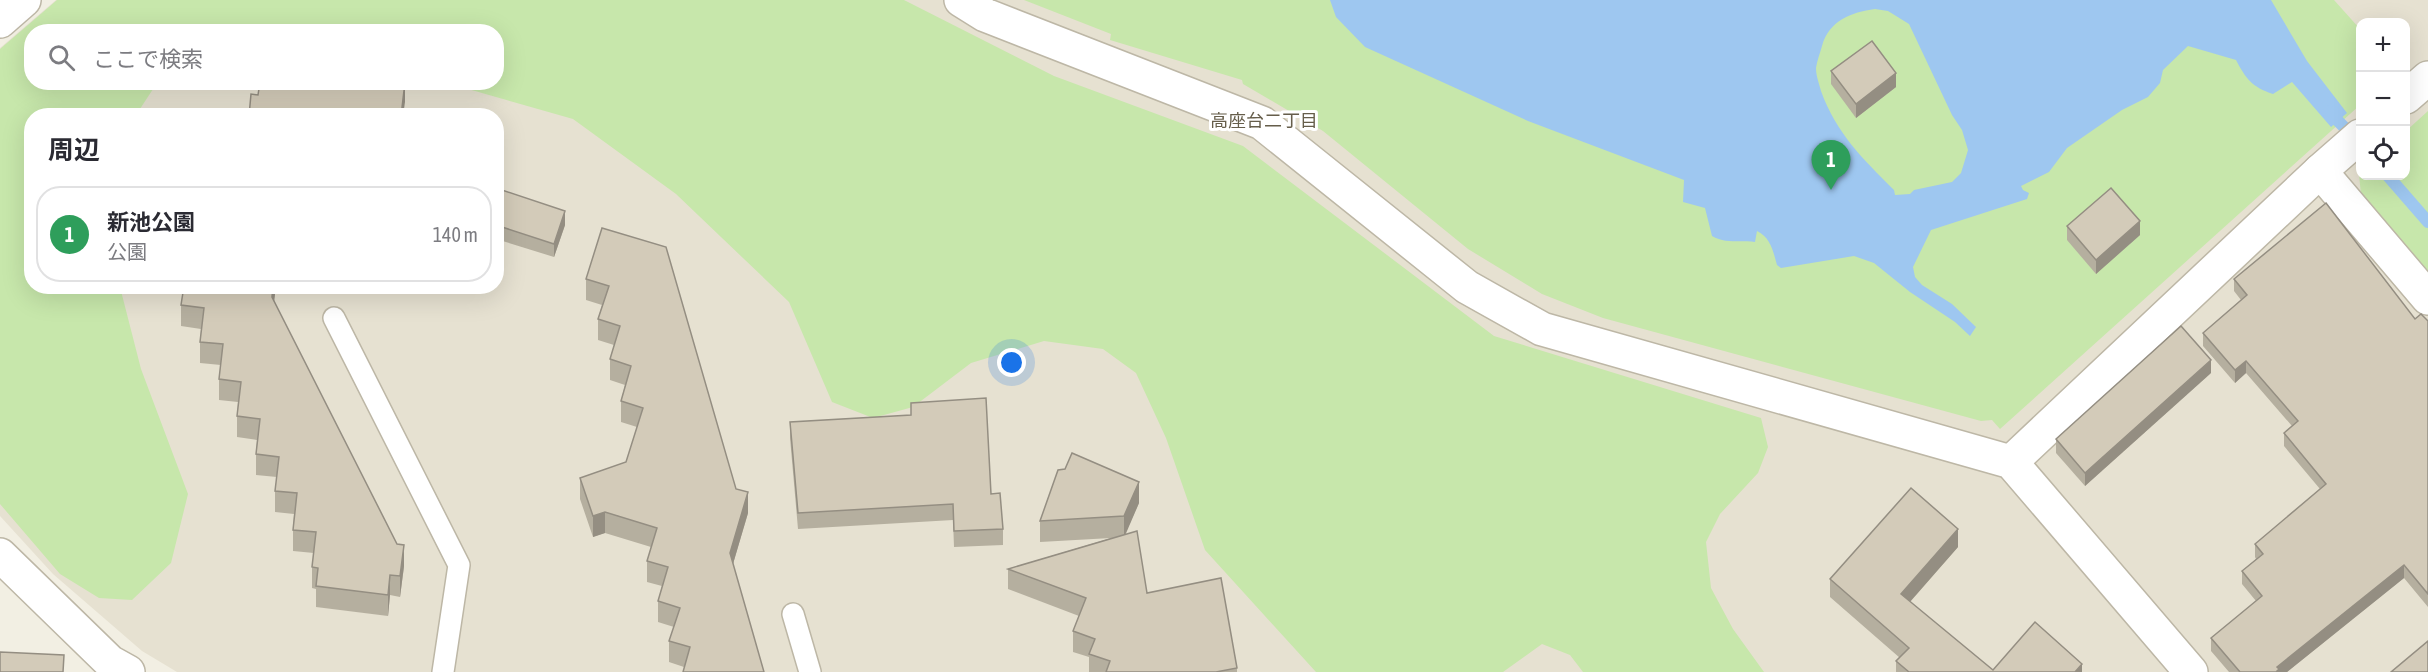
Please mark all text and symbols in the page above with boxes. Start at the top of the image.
map controls [2356,18,2410,180]
button: + [2356,18,2410,72]
search box [24,24,504,90]
icon: search [45,41,78,74]
text: ここで検索 [93,46,203,72]
button: − [2356,72,2410,126]
district label: 高座台二丁目 [1210,110,1318,131]
button: locate [2356,126,2410,180]
text: 周辺 [48,135,100,165]
pin: 1 [1812,140,1850,190]
text: 新池公園 [107,209,195,235]
text: 1 [65,223,74,246]
text: 140 m [433,223,478,246]
text: 公園 [107,240,147,263]
your location [997,348,1026,377]

